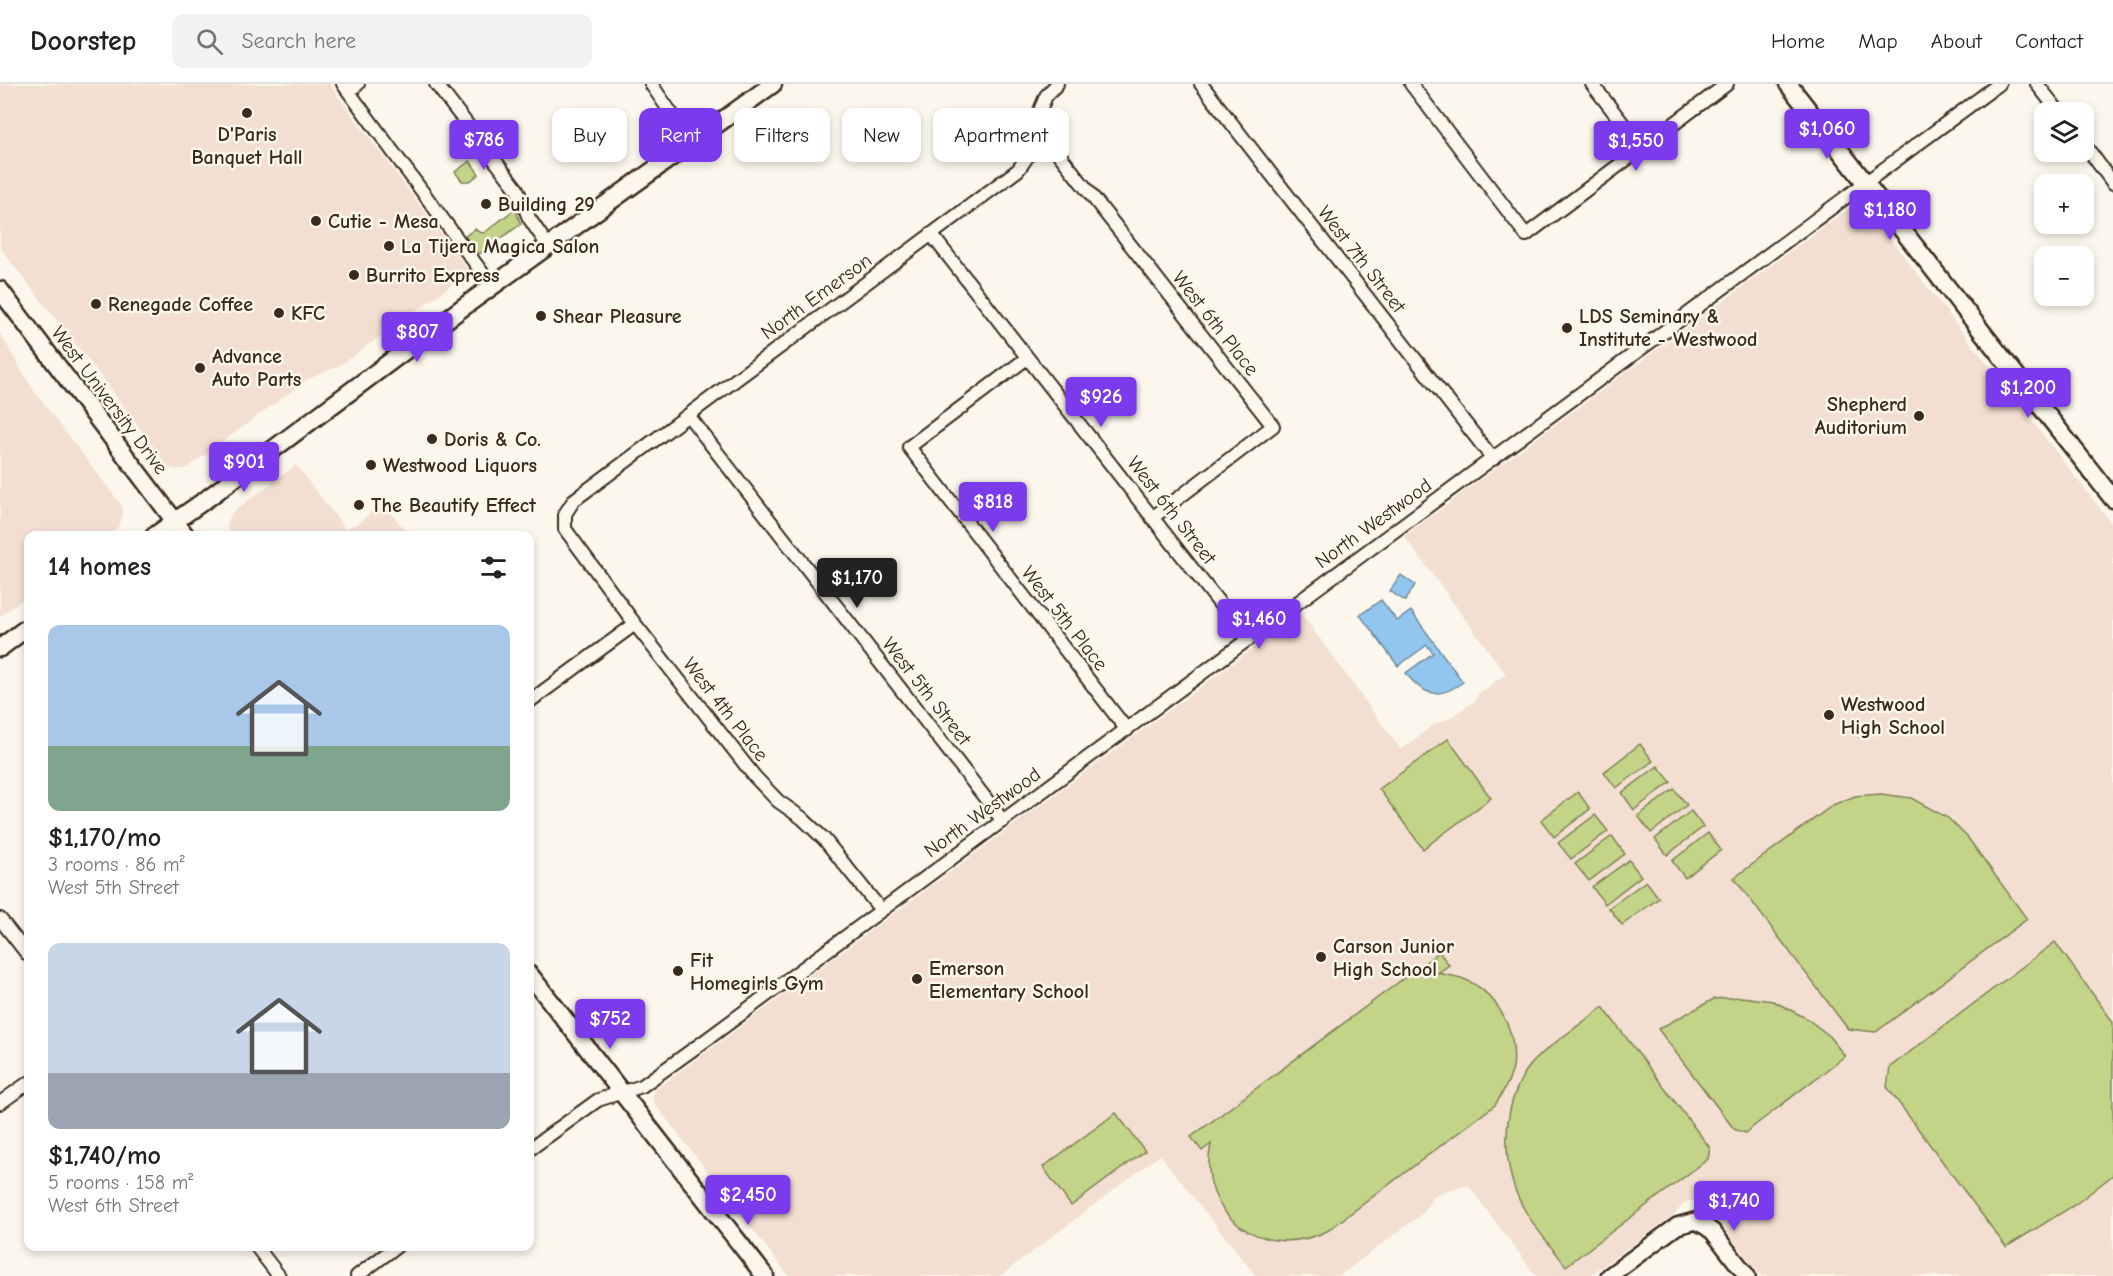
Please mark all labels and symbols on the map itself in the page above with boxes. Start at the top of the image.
marker: D'Paris Banquet Hall [240,106,254,120]
pin: $1,060 [1778,109,1876,160]
pin: $786 [448,120,520,171]
pin: $1,550 [1587,121,1685,172]
place label: D'Paris Banquet Hall [191,123,303,169]
pin: $1,180 [1841,190,1939,241]
place label: Building 29 [498,193,595,216]
marker: Building 29 [479,197,493,211]
street label: West 7th Street [1313,201,1411,318]
place label: Cutie - Mesa [328,210,439,233]
marker: Cutie - Mesa [309,214,323,228]
place label: La Tijera Magica Salon [401,235,599,258]
marker: La Tijera Magica Salon [382,239,396,253]
street label: North Emerson [756,249,876,344]
place label: Burrito Express [366,264,499,287]
street label: West 6th Place [1168,266,1264,380]
marker: Burrito Express [347,268,361,282]
place label: Renegade Coffee [108,293,253,316]
marker: Renegade Coffee [89,297,103,311]
place label: KFC [291,302,325,325]
place label: Shear Pleasure [553,305,682,328]
place label: LDS Seminary & Institute - Westwood [1579,305,1757,351]
marker: KFC [272,306,286,320]
marker: Shear Pleasure [534,309,548,323]
pin: $807 [381,312,453,363]
marker: LDS Seminary & Institute - Westwood [1560,321,1574,335]
street label: West University Drive [46,322,173,479]
place label: Advance Auto Parts [212,345,301,391]
marker: Advance Auto Parts [193,361,207,375]
pin: $1,200 [1979,368,2077,419]
pin: $926 [1065,377,1137,428]
place label: Shepherd Auditorium [1815,393,1907,439]
marker: Shepherd Auditorium [1912,409,1926,423]
place label: Doris & Co. [444,428,541,451]
marker: Doris & Co. [425,432,439,446]
pin: $901 [208,442,280,493]
street label: West 6th Street [1122,452,1222,570]
place label: Westwood Liquors [383,454,537,477]
marker: Westwood Liquors [364,458,378,472]
street label: North Westwood [1311,473,1436,573]
pin: $818 [957,482,1029,533]
place label: The Beautify Effect [371,494,536,517]
marker: The Beautify Effect [352,498,366,512]
pin: $1,170 [808,558,906,609]
street label: West 5th Place [1017,561,1113,675]
pin: $1,460 [1210,599,1308,650]
street label: West 5th Street [877,633,977,751]
street label: West 4th Place [678,653,773,766]
place label: Westwood High School [1841,693,1945,739]
marker: Westwood High School [1822,708,1836,722]
street label: North Westwood [920,762,1045,862]
place label: Carson Junior High School [1333,935,1454,981]
place label: Fit Homegirls Gym [690,949,824,995]
marker: Carson Junior High School [1314,950,1328,964]
place label: Emerson Elementary School [929,957,1089,1003]
marker: Fit Homegirls Gym [671,964,685,978]
marker: Emerson Elementary School [910,972,924,986]
pin: $752 [574,999,646,1050]
pin: $2,450 [699,1175,797,1226]
pin: $1,740 [1685,1181,1783,1232]

